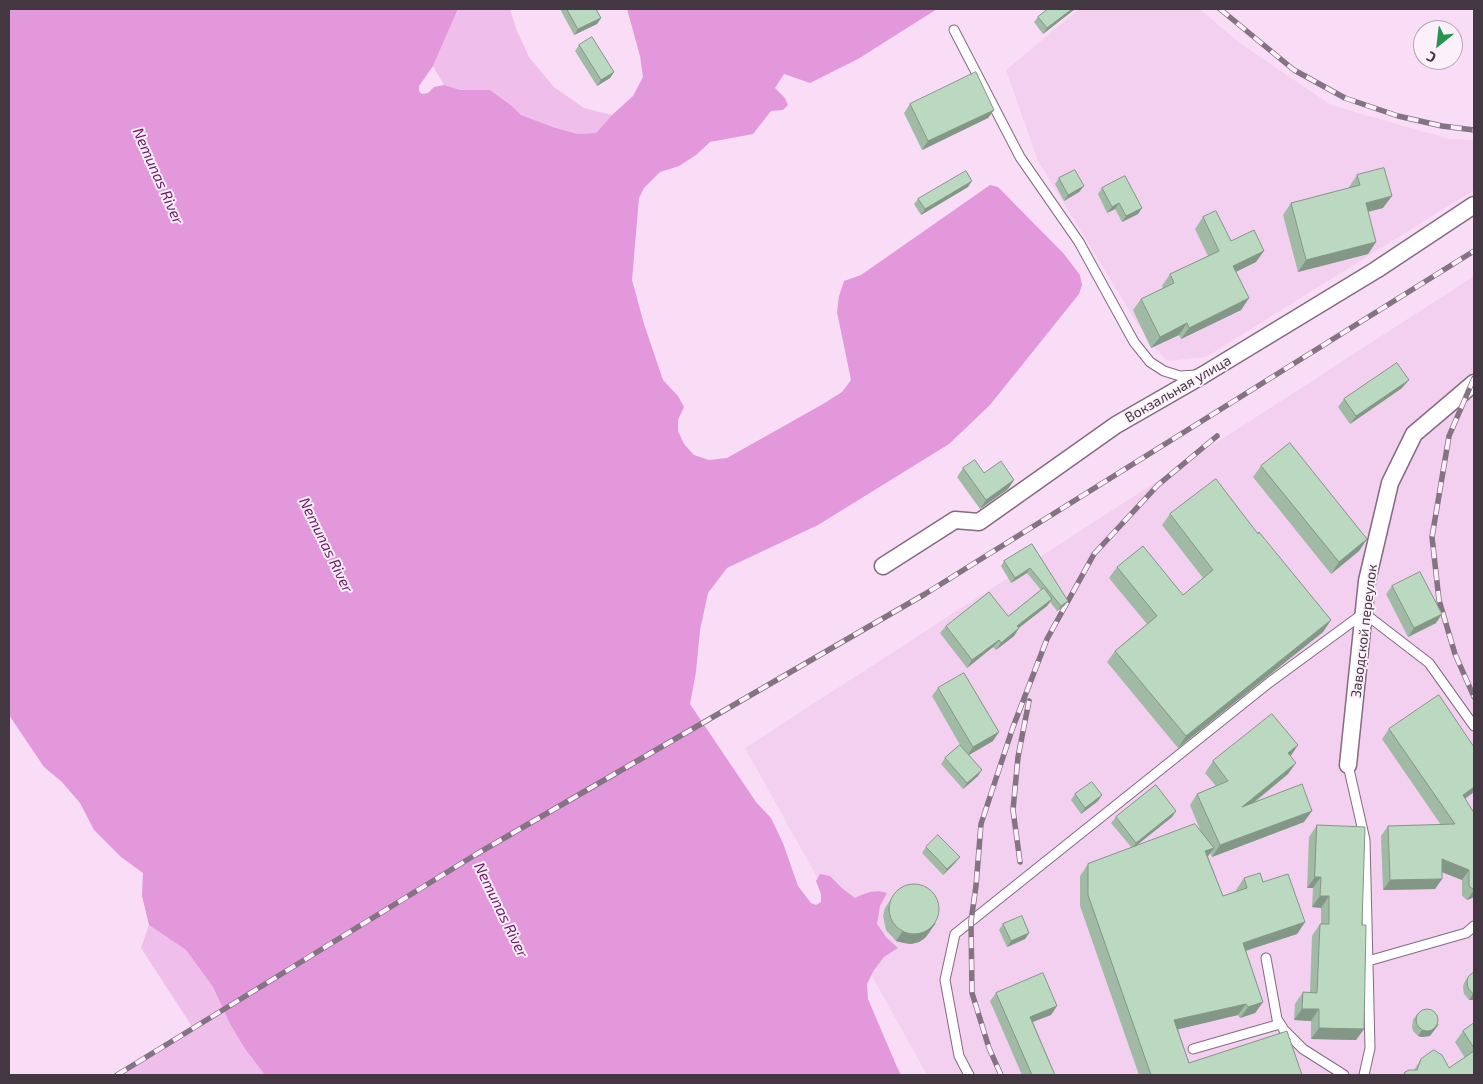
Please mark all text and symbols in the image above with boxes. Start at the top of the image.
north arrow [1413,20,1463,70]
text: С [1423,48,1439,67]
water label: Nemunas River [129,125,187,227]
street label: Вокзальная улица [1122,352,1234,426]
water label: Nemunas River [295,495,357,595]
street label: Заводской переулок [1347,563,1381,699]
water label: Nemunas River [470,860,532,960]

